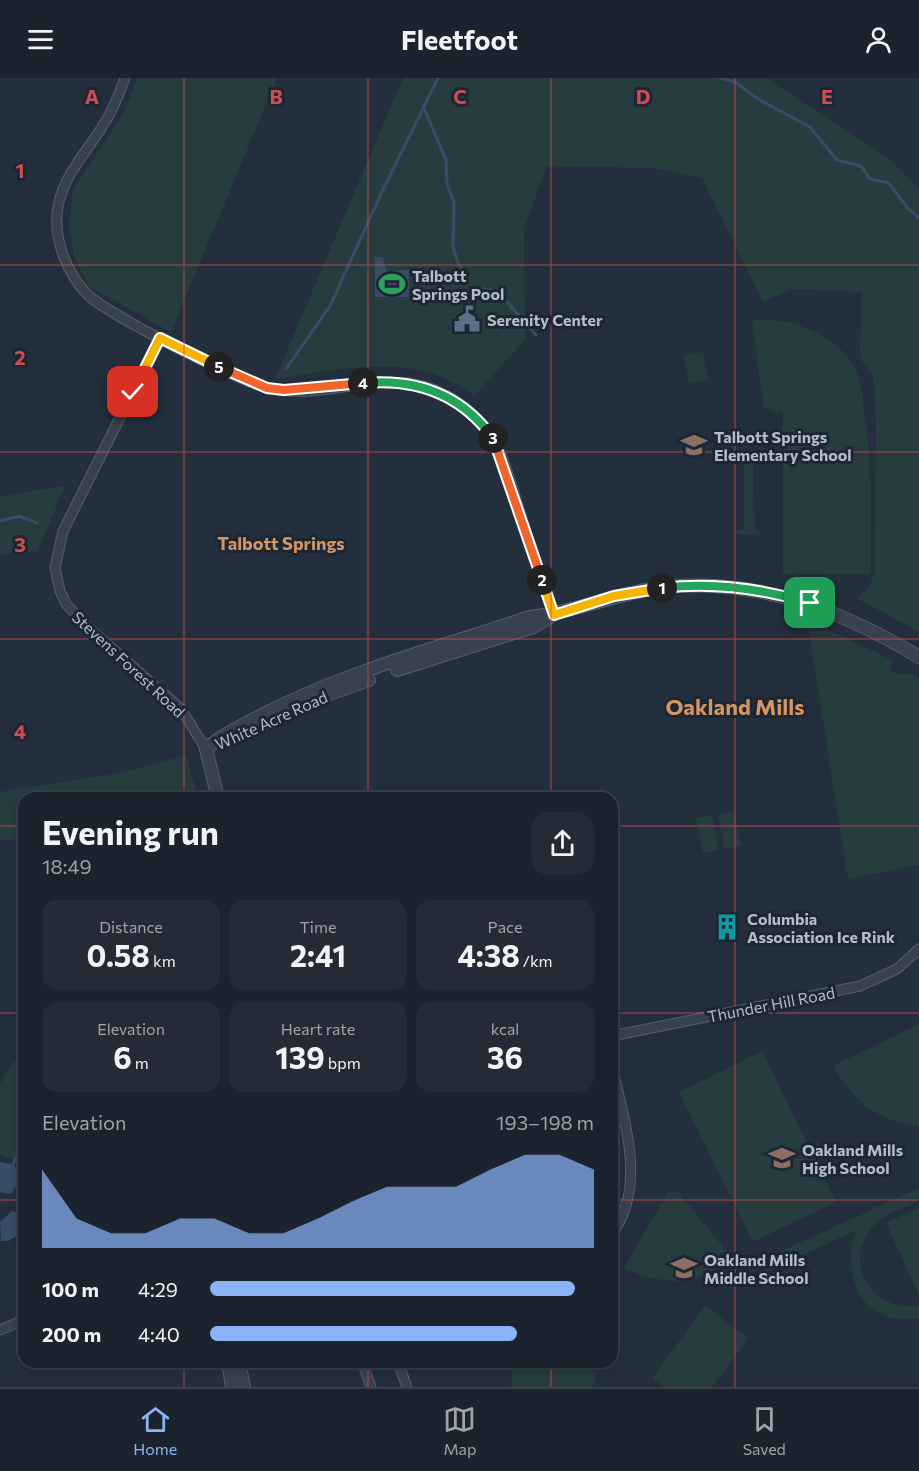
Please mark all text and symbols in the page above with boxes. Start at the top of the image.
icon: menu [24,23,57,56]
text: Fleetfoot [401,23,518,56]
icon: person [862,23,895,56]
text: A [85,84,99,108]
text: B [269,84,283,108]
text: C [453,84,467,108]
text: D [636,84,650,108]
text: E [821,84,833,108]
text: 1 [15,158,25,182]
place label: Talbott Springs Pool [412,266,504,303]
sports icon: Talbott Springs Pool [377,269,407,299]
public building icon: Serenity Center [452,304,482,334]
place label: Serenity Center [487,310,603,329]
text: 2 [14,345,26,369]
pin: 5 [204,352,234,382]
text: 5 [214,357,224,376]
pin [107,366,158,417]
pin: 4 [348,368,378,398]
text: 4 [358,373,368,392]
icon: check [116,375,149,408]
pin: 3 [478,423,508,453]
place label: Talbott Springs Elementary School [714,427,852,464]
text: 3 [488,428,498,447]
school or university icon: Talbott Springs Elementary School [679,430,709,460]
text: 3 [14,532,26,556]
district label: Talbott Springs [217,532,345,554]
pin: 2 [527,565,557,595]
text: 2 [537,570,547,589]
pin: 1 [647,573,677,603]
pin [784,577,835,628]
text: 1 [658,578,666,597]
icon: arrive [793,586,826,619]
street label: Stevens Forest Road [69,607,189,721]
street label: White Acre Road [212,687,330,753]
district label: Oakland Mills [665,693,805,720]
text: 4 [14,719,26,743]
text: Evening run [42,811,219,852]
button: share [531,812,594,875]
text: 18:49 [42,854,92,878]
place label: Columbia Association Ice Rink [747,909,896,946]
building icon: Columbia Association Ice Rink [712,912,742,942]
text: Distance [99,917,163,936]
text: Time [300,917,336,936]
text: Pace [488,917,522,936]
text: 0.58 [86,936,150,973]
text: 2:41 [290,936,346,973]
text: 4:38 [457,936,520,973]
text: km [150,951,176,970]
text: /km [520,951,553,970]
street label: Thunder Hill Road [706,982,836,1026]
text: Elevation [97,1019,165,1038]
text: Heart rate [281,1019,355,1038]
text: kcal [491,1019,519,1038]
text: 6 [113,1038,132,1075]
text: 139 [275,1038,325,1075]
text: 36 [487,1038,523,1075]
text: m [132,1053,149,1072]
text: bpm [325,1053,361,1072]
text: Elevation [42,1110,127,1134]
text: 193–198 m [496,1110,594,1134]
place label: Oakland Mills High School [802,1140,903,1177]
school or university icon: Oakland Mills High School [767,1143,797,1173]
place label: Oakland Mills Middle School [704,1250,809,1287]
school or university icon: Oakland Mills Middle School [669,1253,699,1283]
text: 100 m [42,1277,99,1301]
text: 4:29 [138,1277,178,1301]
text: 200 m [42,1322,101,1346]
text: 4:40 [138,1322,180,1346]
tab: Home [133,1403,177,1458]
tab: Map [443,1403,476,1458]
tab: Saved [743,1403,786,1458]

